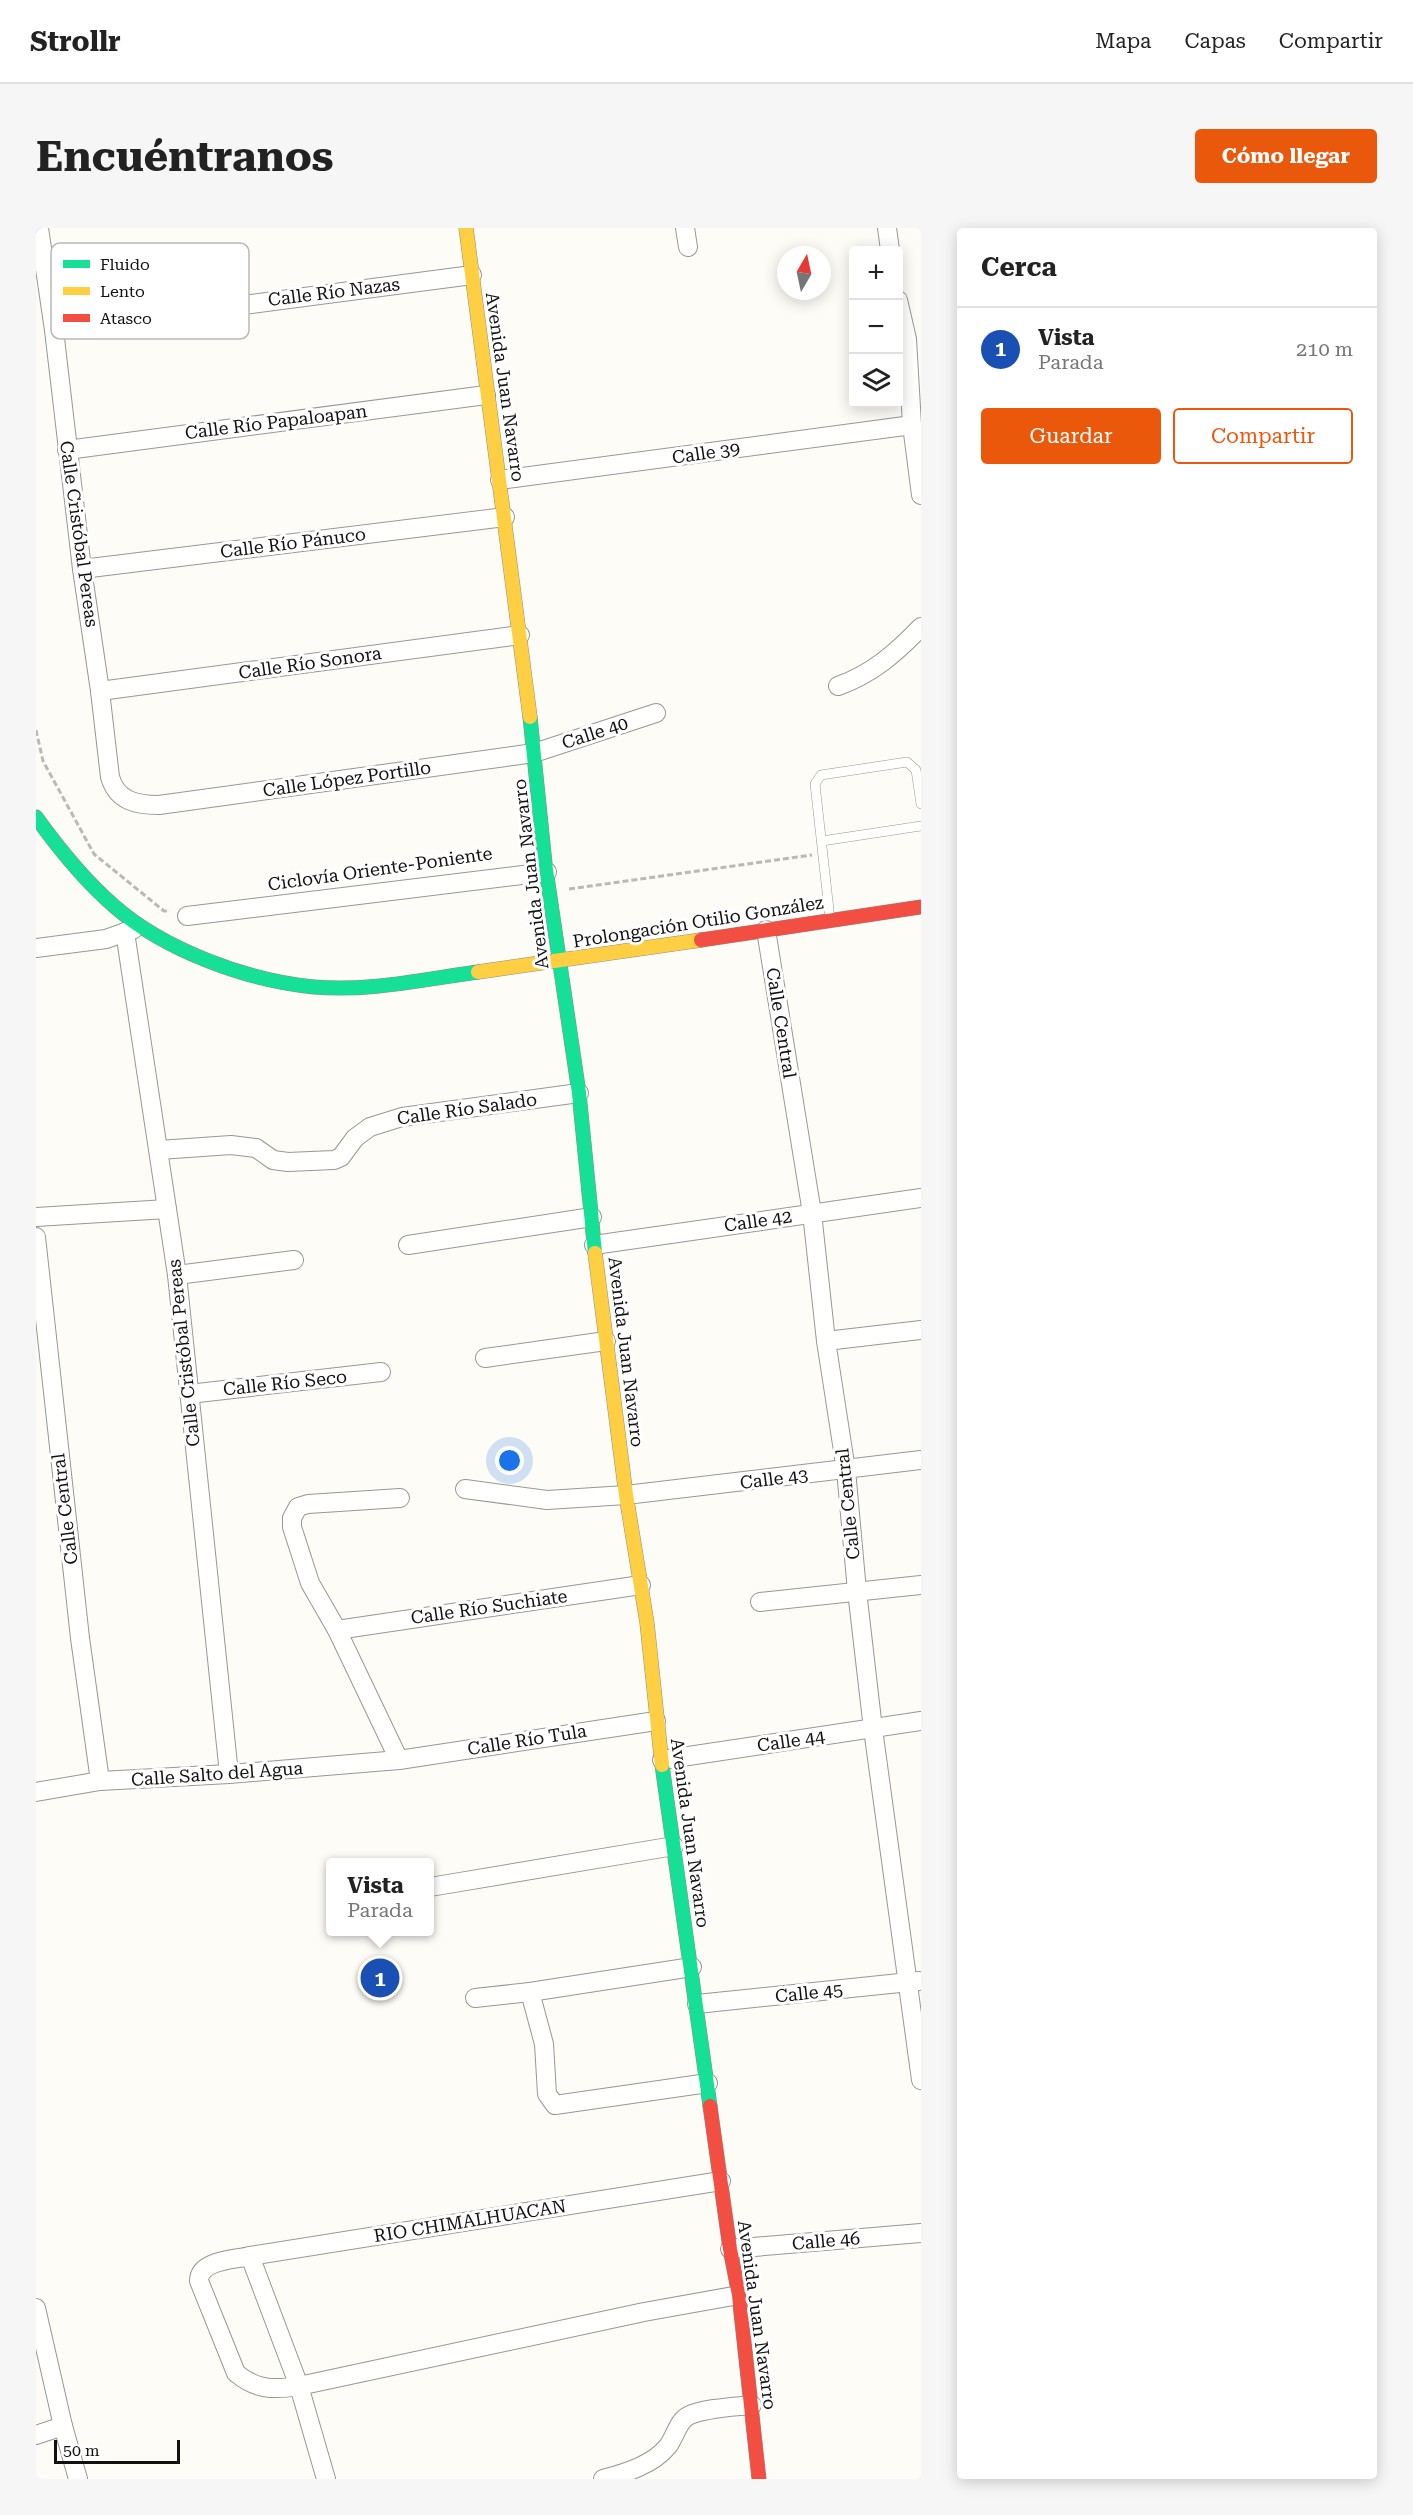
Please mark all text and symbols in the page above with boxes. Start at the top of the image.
text: Strollr [30,25,121,58]
text: Mapa [1095,29,1151,53]
text: Capas [1184,29,1246,53]
text: Compartir [1279,29,1383,53]
button: Cómo llegar [1195,129,1377,183]
text: Encuéntranos [36,132,334,181]
legend [51,243,249,339]
north arrow [777,246,831,300]
map controls [849,246,903,408]
button: + [849,246,903,300]
text: Cerca [981,252,1057,282]
text: Fluido [100,255,150,274]
street label: Calle Río Nazas [267,273,401,310]
text: Lento [100,282,145,301]
street label: Avenida Juan Navarro [482,291,529,483]
button: − [849,300,903,354]
text: Atasco [100,309,152,328]
text: Vista [1038,325,1095,350]
text: 1 [995,337,1006,361]
text: 210 m [1296,337,1353,361]
text: Parada [1038,350,1103,374]
button: layers [849,354,903,408]
street label: Calle Río Papaloapan [184,400,369,443]
button: Guardar [981,408,1161,464]
button: Compartir [1173,408,1353,464]
street label: Calle 39 [671,437,741,468]
street label: Calle Cristóbal Pereas [56,439,103,629]
street label: Calle Río Pánuco [219,523,367,562]
street label: Calle Río Sonora [237,642,383,683]
street label: Calle 40 [559,712,631,753]
street label: Calle López Portillo [261,756,432,801]
street label: Avenida Juan Navarro [508,778,553,970]
street label: Ciclovía Oriente-Poniente [266,842,494,895]
street label: Prolongación Otilio González [571,891,825,952]
street label: Calle Central [762,966,801,1080]
street label: Calle Río Salado [396,1088,538,1129]
street label: Calle 42 [723,1205,793,1236]
street label: Avenida Juan Navarro [604,1256,649,1448]
street label: Calle Cristóbal Pereas [163,1258,204,1448]
street label: Calle Río Seco [222,1366,348,1399]
your location [495,1446,524,1475]
street label: Calle Central [831,1447,864,1561]
street label: Calle Central [47,1452,82,1566]
street label: Calle 43 [739,1464,809,1493]
street label: Calle Río Suchiate [409,1585,569,1628]
street label: Calle Río Tula [466,1720,588,1759]
street label: Calle 44 [756,1725,826,1756]
street label: Avenida Juan Navarro [667,1737,714,1929]
street label: Calle Salto del Agua [130,1757,304,1790]
popup [326,1858,434,1936]
text: Vista [347,1873,404,1898]
text: Parada [347,1898,413,1922]
pin: 1 [360,1956,400,2000]
street label: Calle 45 [774,1978,844,2007]
street label: RIO CHIMALHUACAN [372,2195,568,2246]
street label: Avenida Juan Navarro [734,2219,781,2411]
street label: Calle 46 [791,2227,861,2254]
scale bar [54,2437,180,2464]
text: 50 m [63,2441,100,2460]

